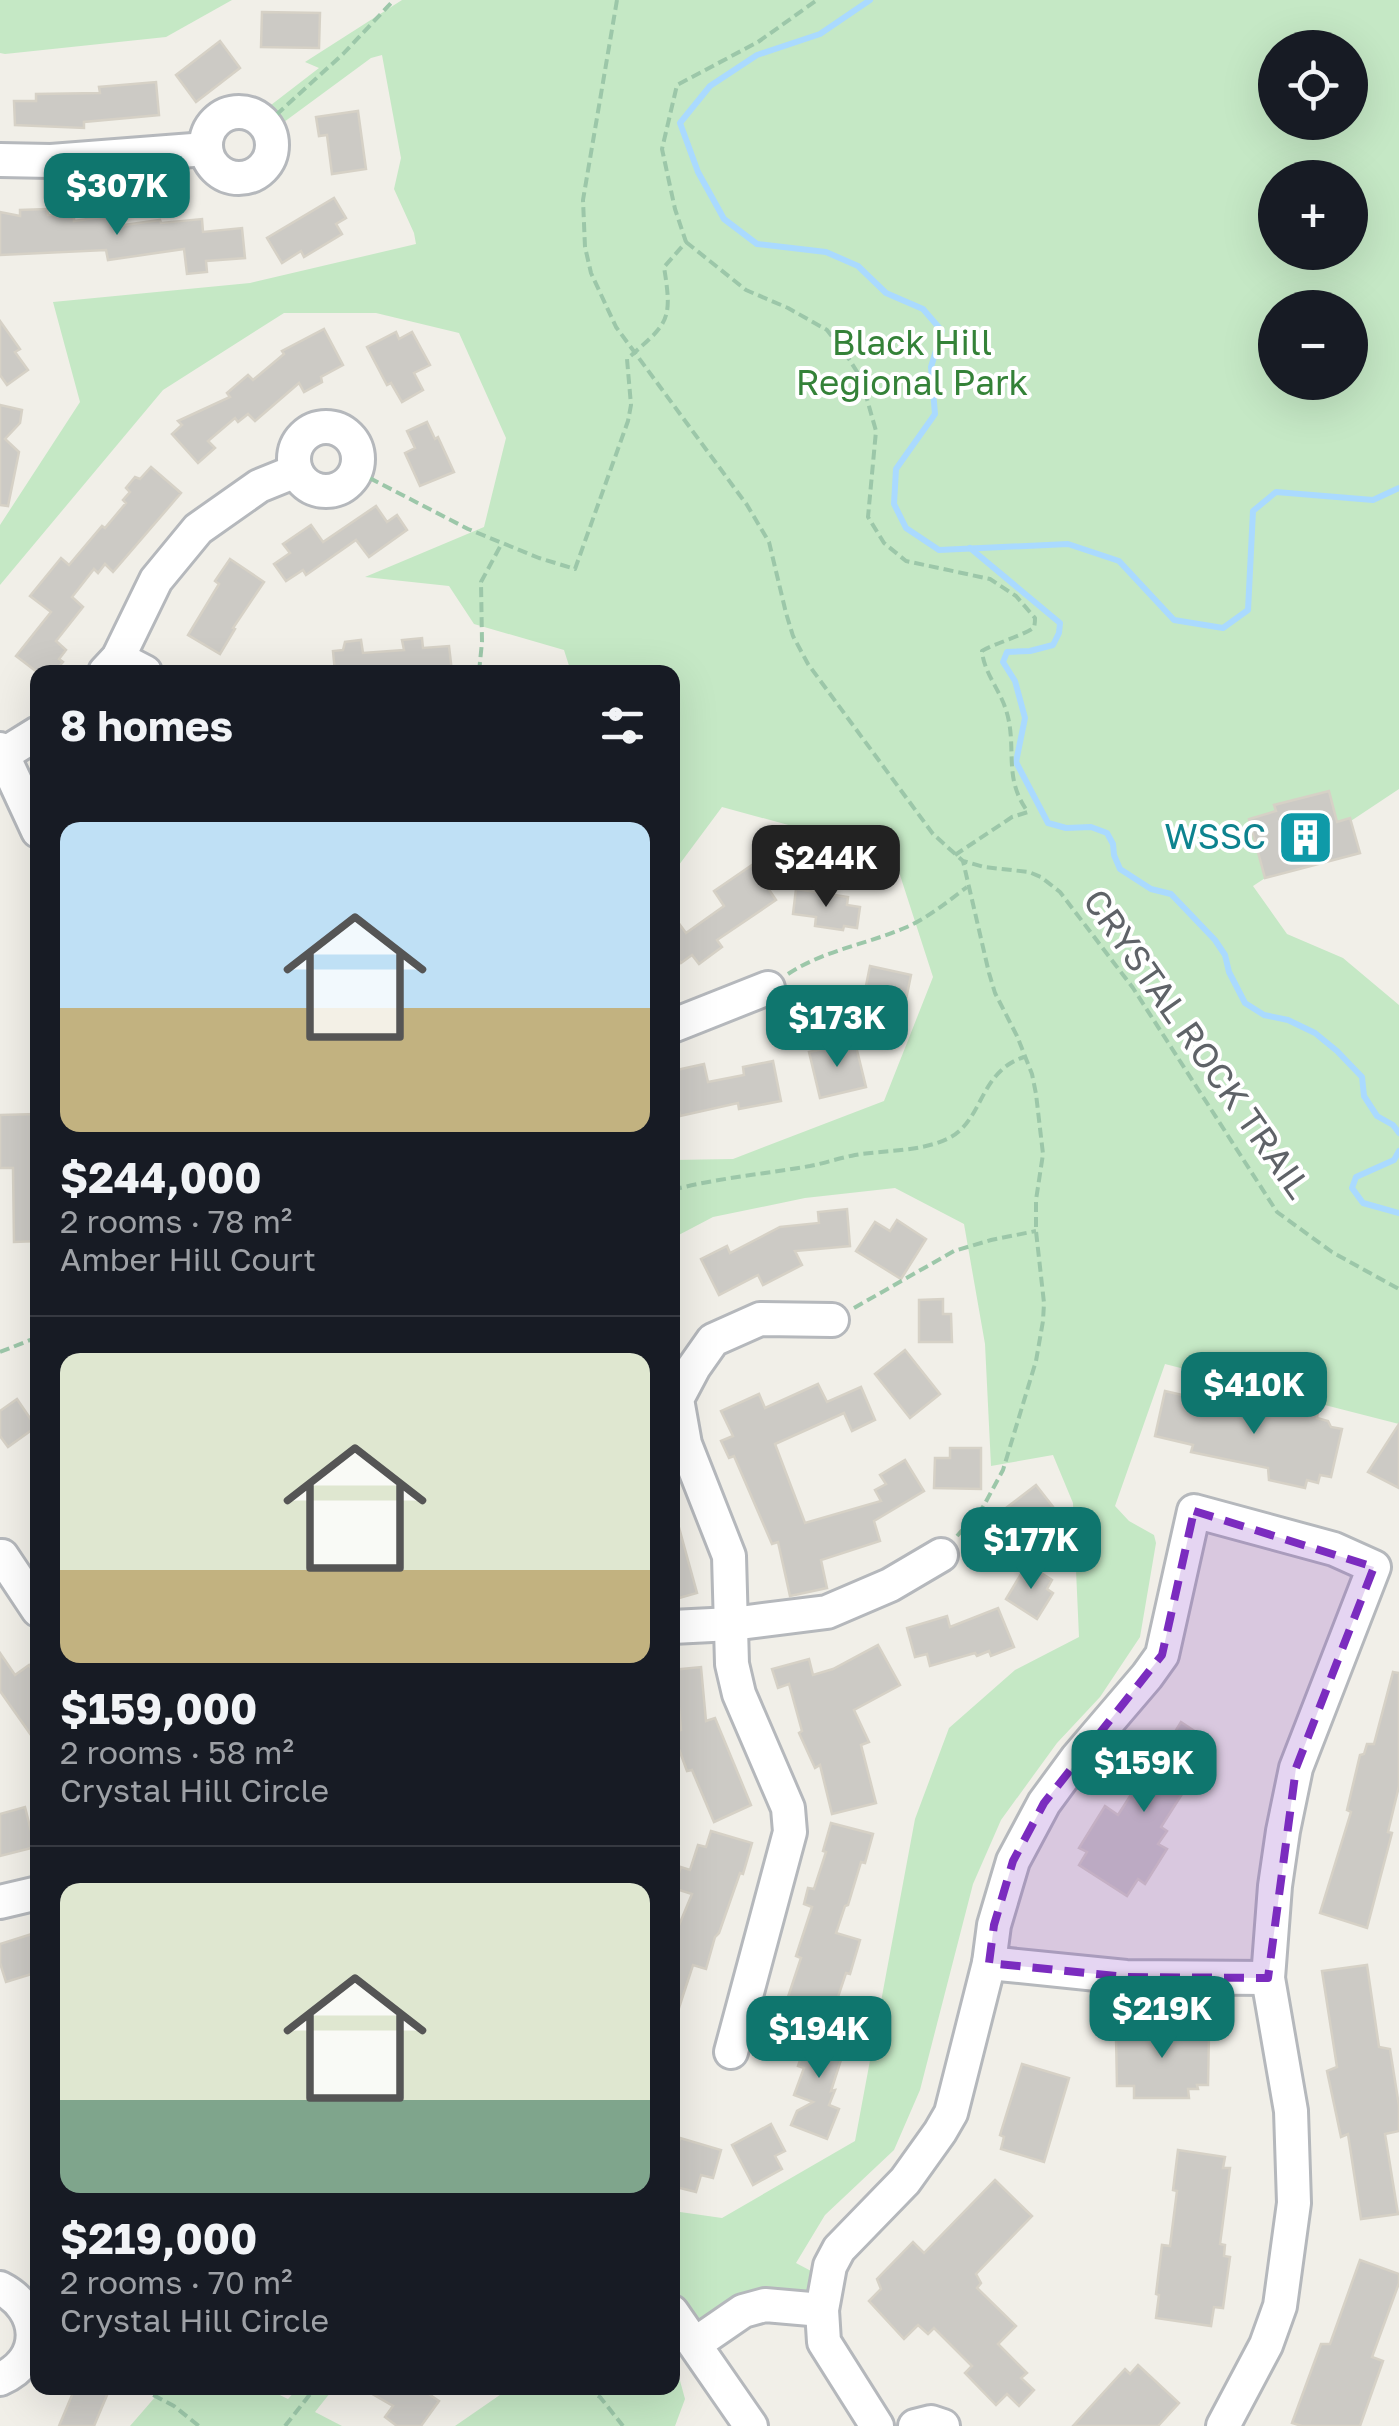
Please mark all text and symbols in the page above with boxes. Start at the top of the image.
map controls [1258,30,1368,400]
button: locate [1258,30,1368,140]
pin: $307K [47,153,187,238]
button: + [1258,160,1368,270]
text: $307K [66,166,168,204]
button: − [1258,290,1368,400]
park label: Black Hill Regional Park [796,321,1028,403]
icon: filters [595,698,650,753]
text: 8 homes [60,700,233,750]
building icon: WSSC [1275,807,1335,867]
place label: WSSC [1164,815,1266,857]
pin: $244K [756,825,896,910]
text: $244K [774,838,878,876]
street label: CRYSTAL ROCK TRAIL [1075,881,1320,1206]
icon: home [265,887,445,1067]
pin: $173K [767,985,907,1070]
text: $173K [788,998,886,1036]
text: $244,000 [60,1152,262,1202]
text: 2 rooms · 78 m² [60,1202,292,1240]
text: Amber Hill Court [60,1240,316,1278]
pin: $410K [1184,1352,1324,1437]
text: $410K [1203,1365,1305,1403]
icon: home [265,1418,445,1598]
pin: $177K [961,1507,1101,1592]
text: $177K [983,1520,1079,1558]
text: $159,000 [60,1683,257,1733]
pin: $159K [1074,1730,1214,1815]
text: 2 rooms · 58 m² [60,1733,294,1771]
text: $159K [1094,1743,1194,1781]
text: Crystal Hill Circle [60,1771,329,1809]
icon: home [265,1948,445,2128]
pin: $219K [1092,1976,1232,2061]
text: $219K [1112,1989,1212,2027]
pin: $194K [749,1996,889,2081]
text: $194K [768,2009,870,2047]
text: $219,000 [60,2213,257,2263]
text: 2 rooms · 70 m² [60,2263,293,2301]
text: Crystal Hill Circle [60,2301,329,2339]

